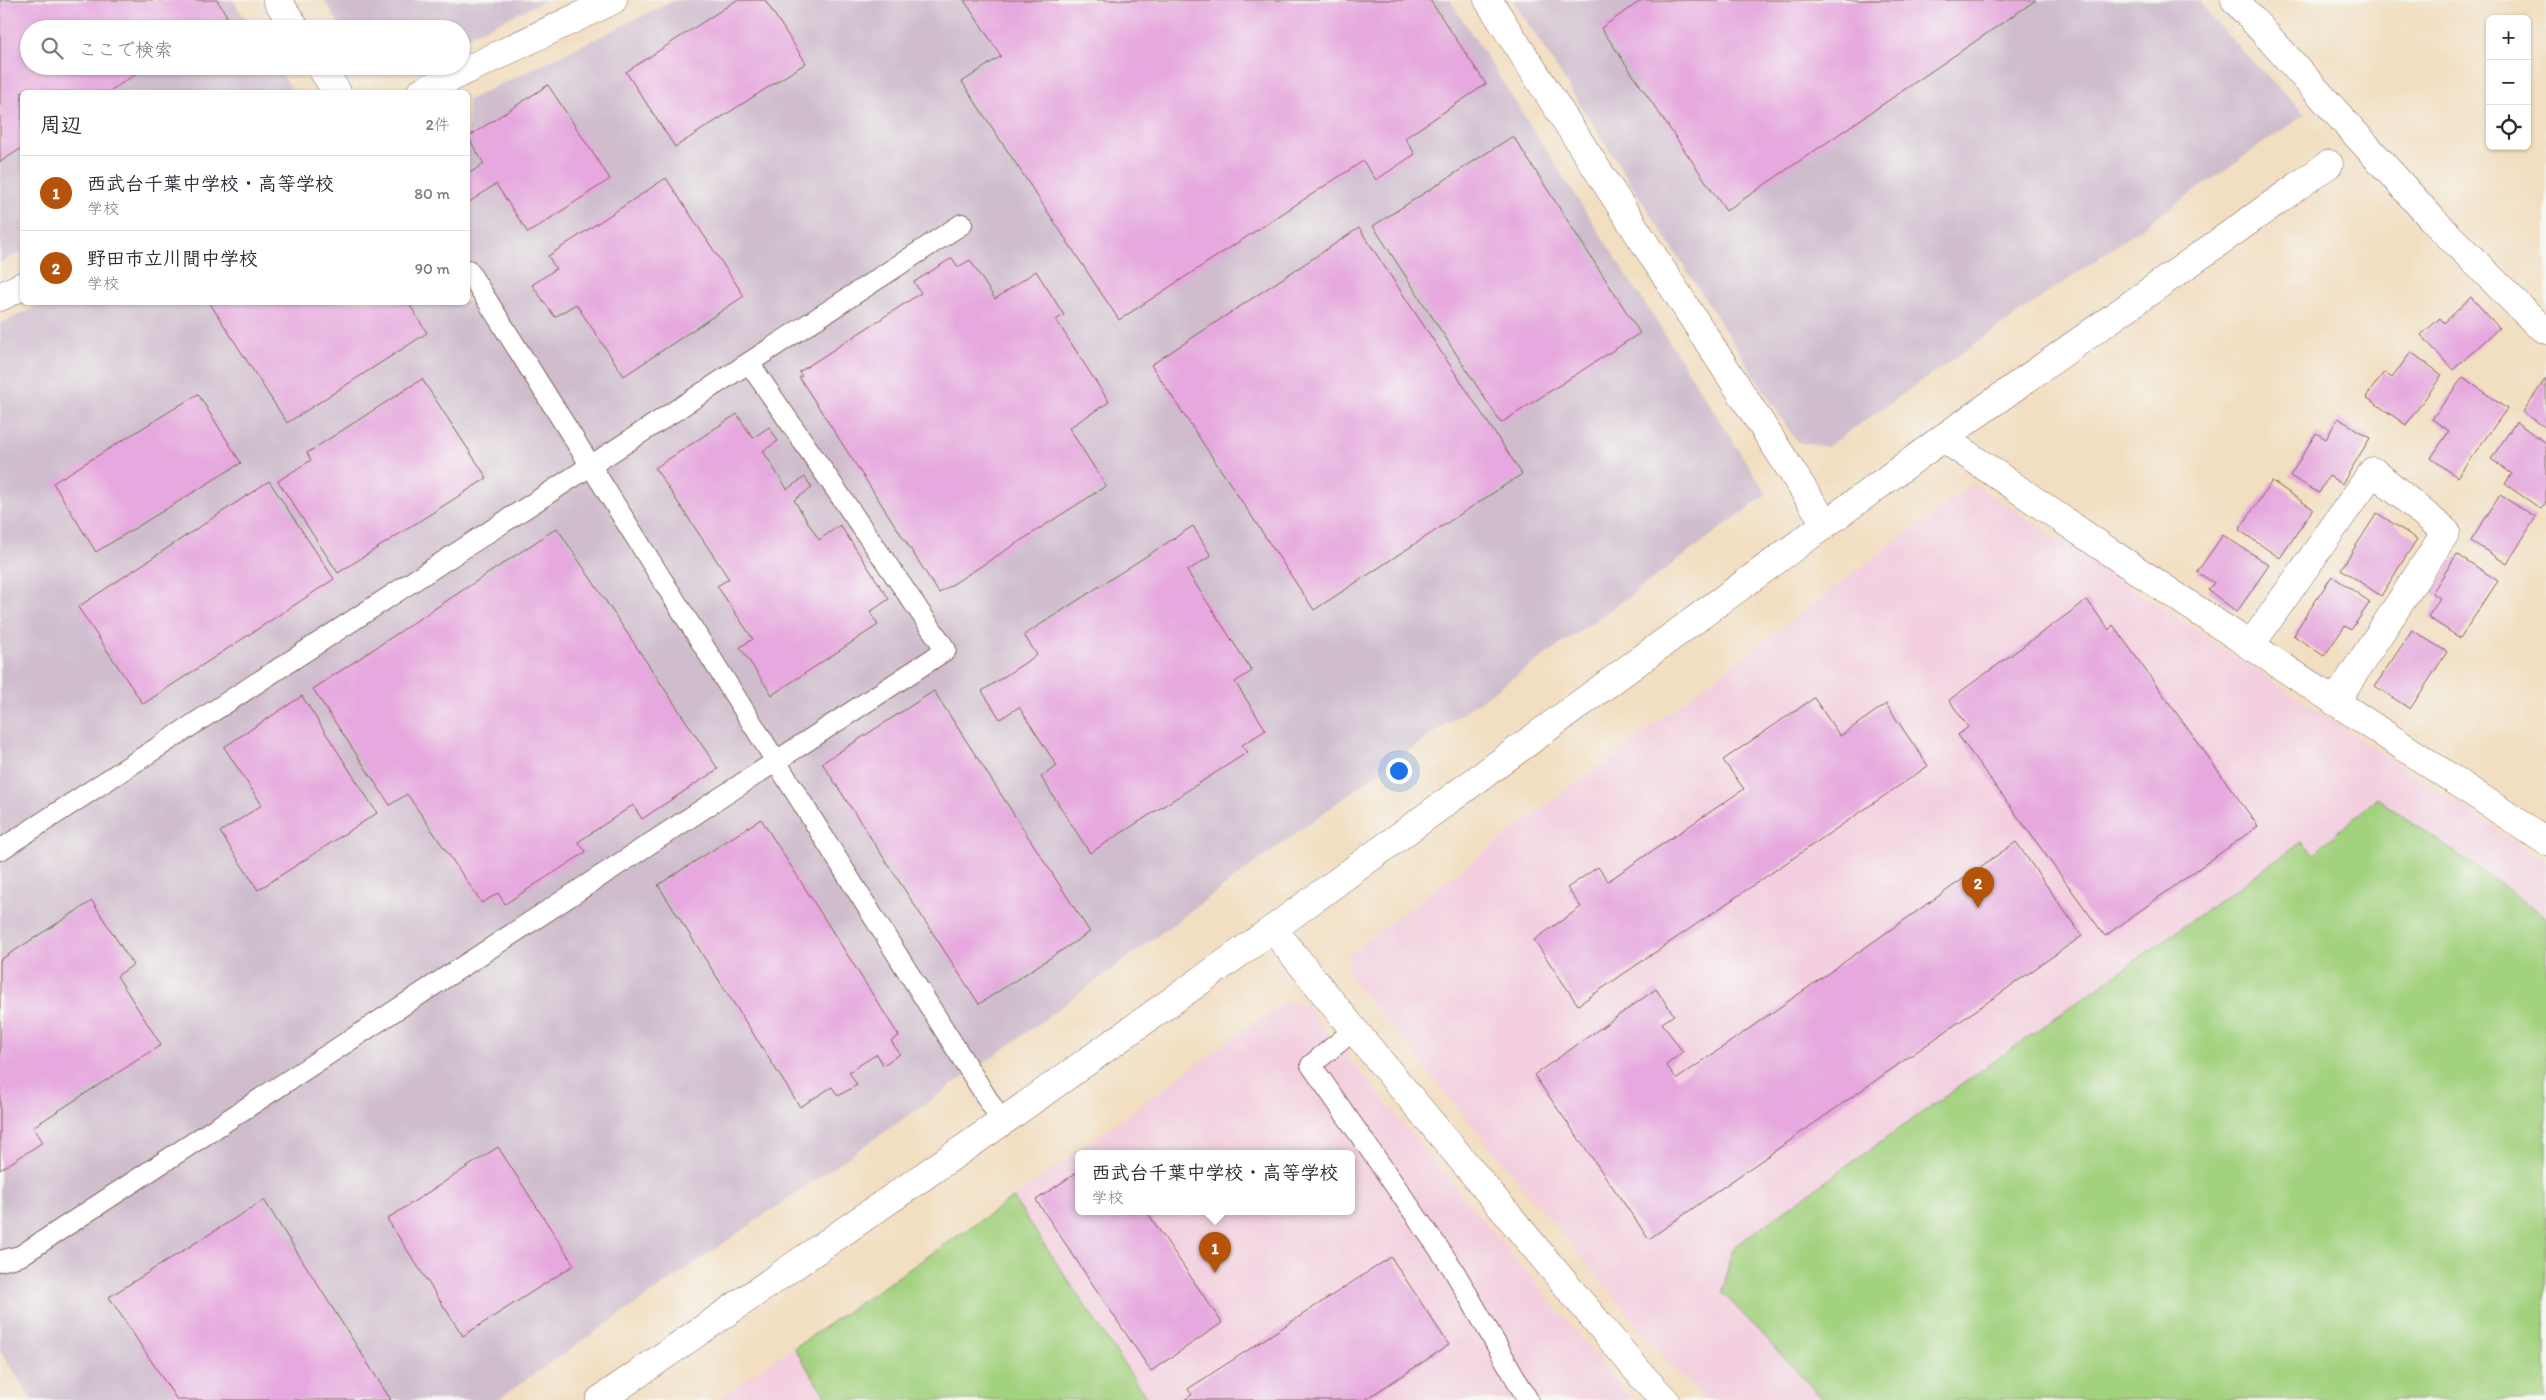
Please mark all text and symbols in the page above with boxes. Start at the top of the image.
map controls [2486,15,2531,150]
button: + [2486,15,2531,60]
search box [20,20,470,75]
icon: search [38,34,66,62]
text: ここで検索 [78,38,173,61]
button: − [2486,60,2531,105]
button: locate [2486,105,2531,150]
text: 周辺 [40,112,82,137]
text: 2件 [426,115,450,134]
text: 西武台千葉中学校・高等学校 [87,172,334,195]
text: 1 [52,184,60,203]
text: 80 m [414,184,450,203]
text: 学校 [87,199,119,218]
text: 野田市立川間中学校 [87,247,258,270]
text: 2 [52,259,60,278]
text: 90 m [415,259,450,278]
text: 学校 [87,274,119,293]
your location [1386,758,1412,784]
pin: 2 [1962,867,1994,908]
popup [1075,1150,1355,1215]
text: 西武台千葉中学校・高等学校 [1091,1161,1339,1184]
text: 学校 [1091,1188,1124,1207]
pin: 1 [1199,1232,1231,1273]

